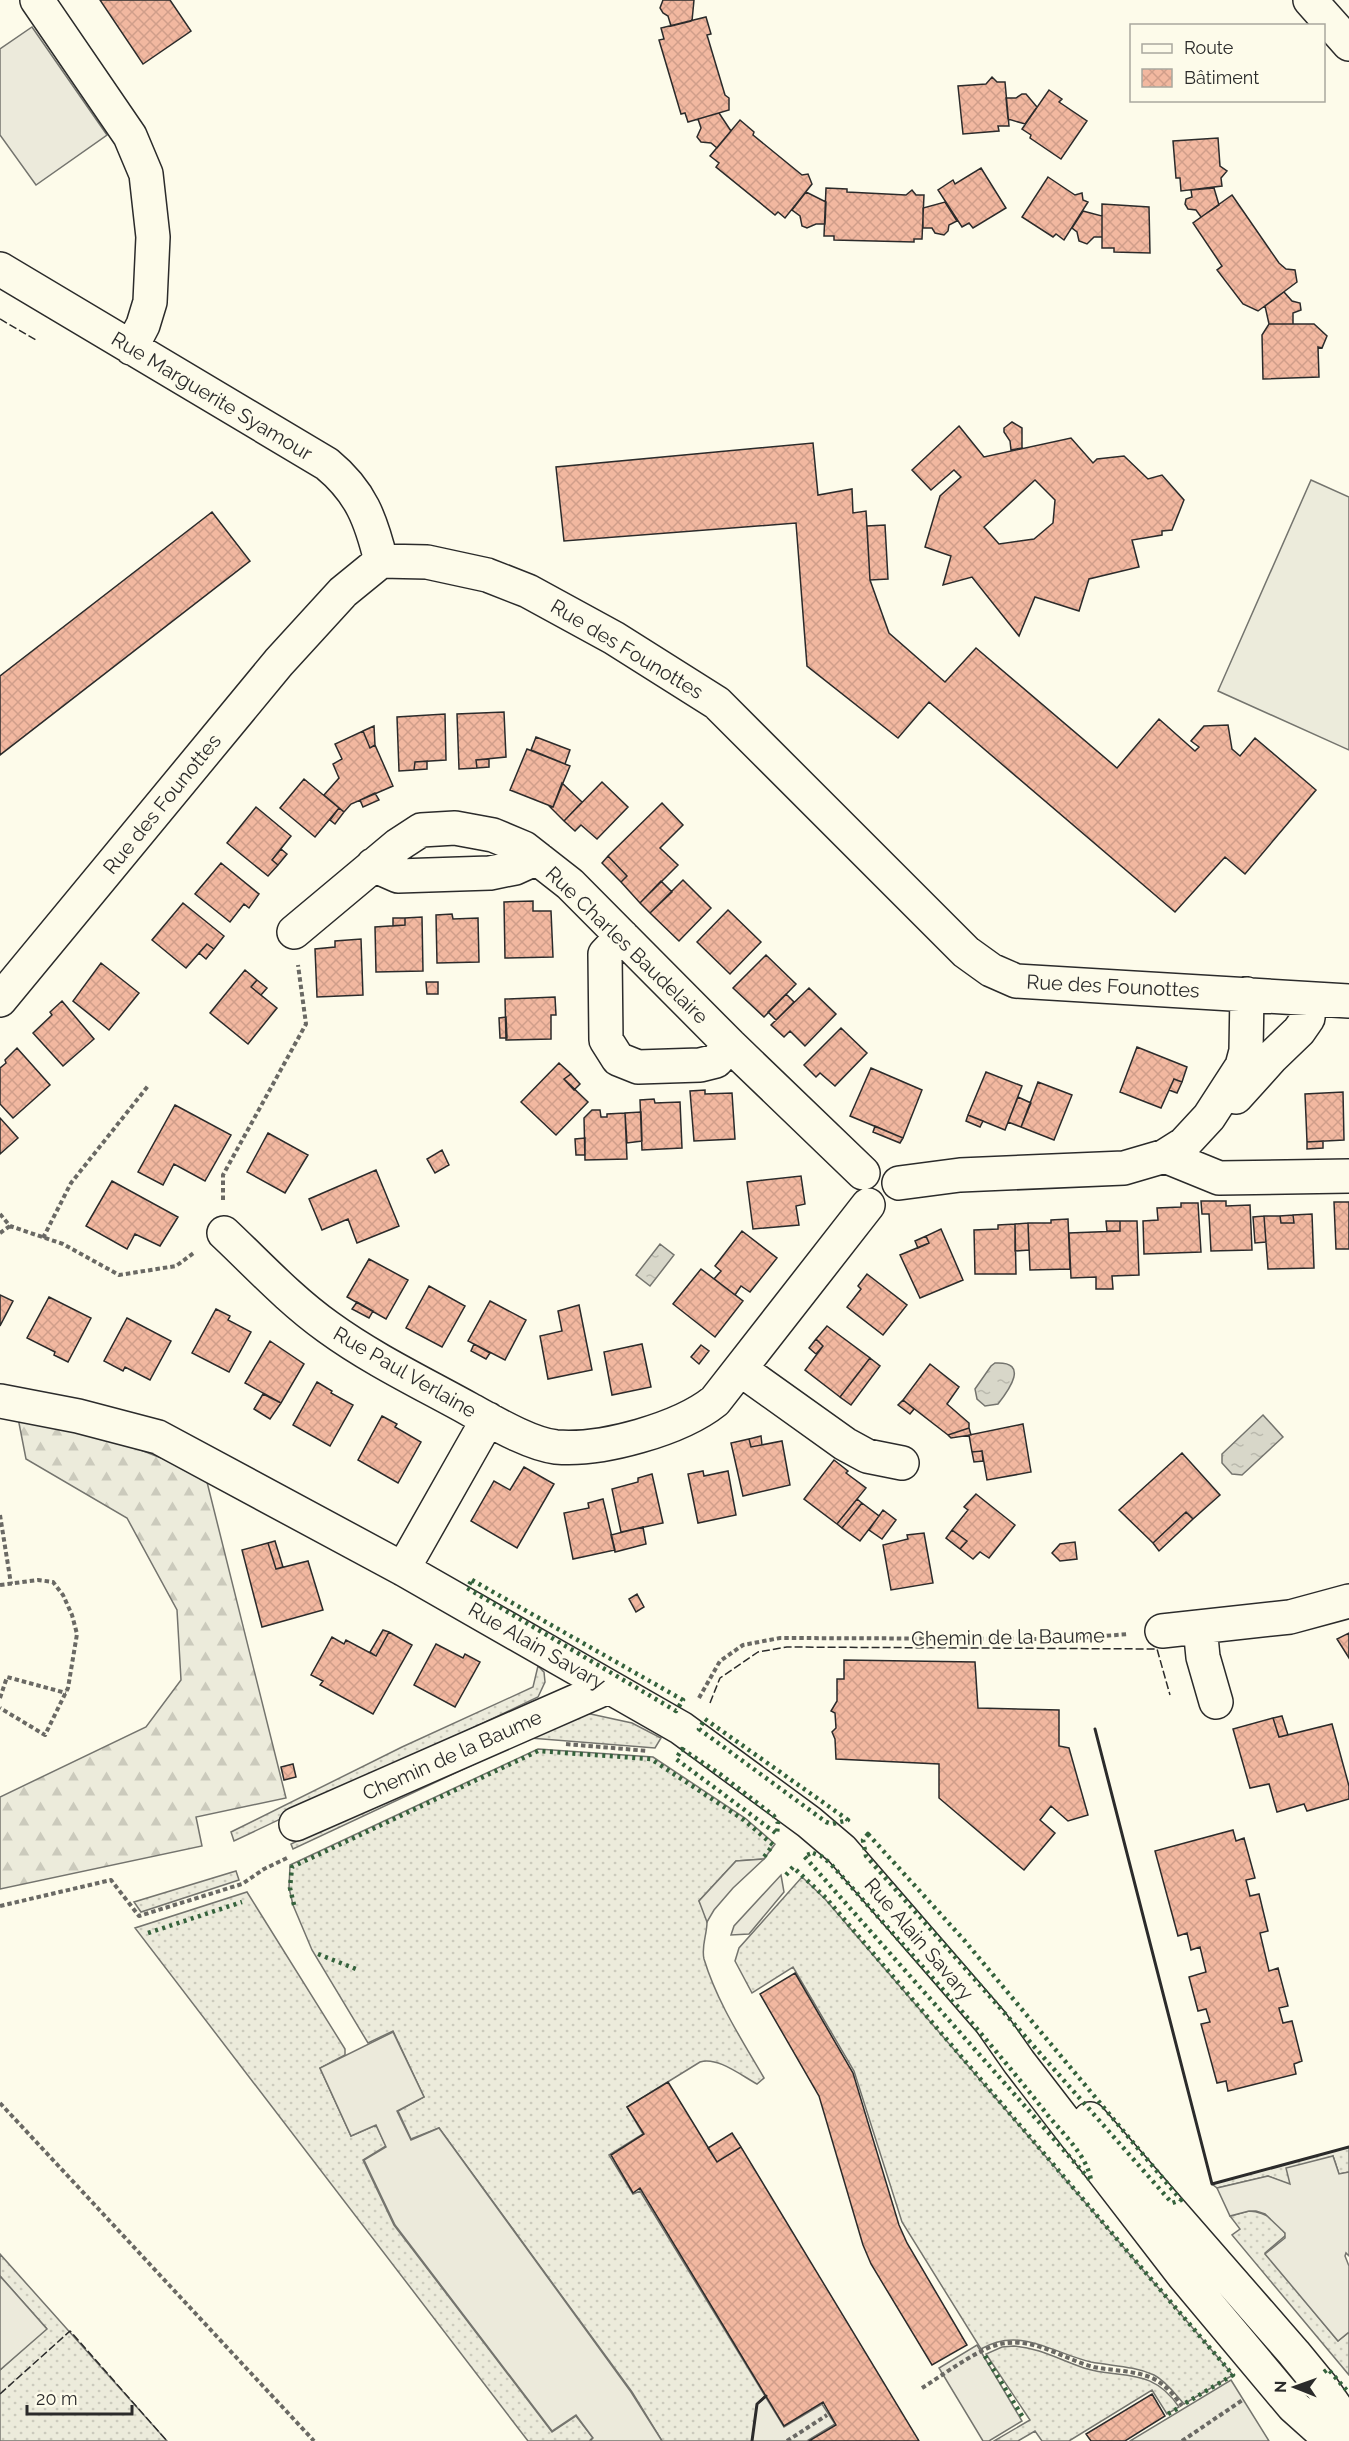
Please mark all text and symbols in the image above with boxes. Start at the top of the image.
legend [1130,24,1325,102]
text: Route [1184,37,1234,58]
text: Bâtiment [1184,67,1259,88]
street label: Rue Marguerite Syamour [107,327,317,465]
street label: Rue des Founottes [546,594,708,704]
street label: Rue des Founottes [98,729,226,879]
street label: Rue Charles Baudelaire [541,861,713,1029]
street label: Rue des Founottes [1026,969,1200,1003]
street label: Rue Paul Verlaine [329,1321,481,1423]
street label: Rue Alain Savary [464,1597,610,1695]
street label: Chemin de la Baume [911,1623,1105,1651]
street label: Chemin de la Baume [359,1705,546,1805]
street label: Rue Alain Savary [859,1873,979,2005]
north arrow [1265,2357,1325,2417]
scale bar [27,2378,132,2416]
text: N [1271,2380,1290,2393]
text: 20 m [36,2388,78,2409]

